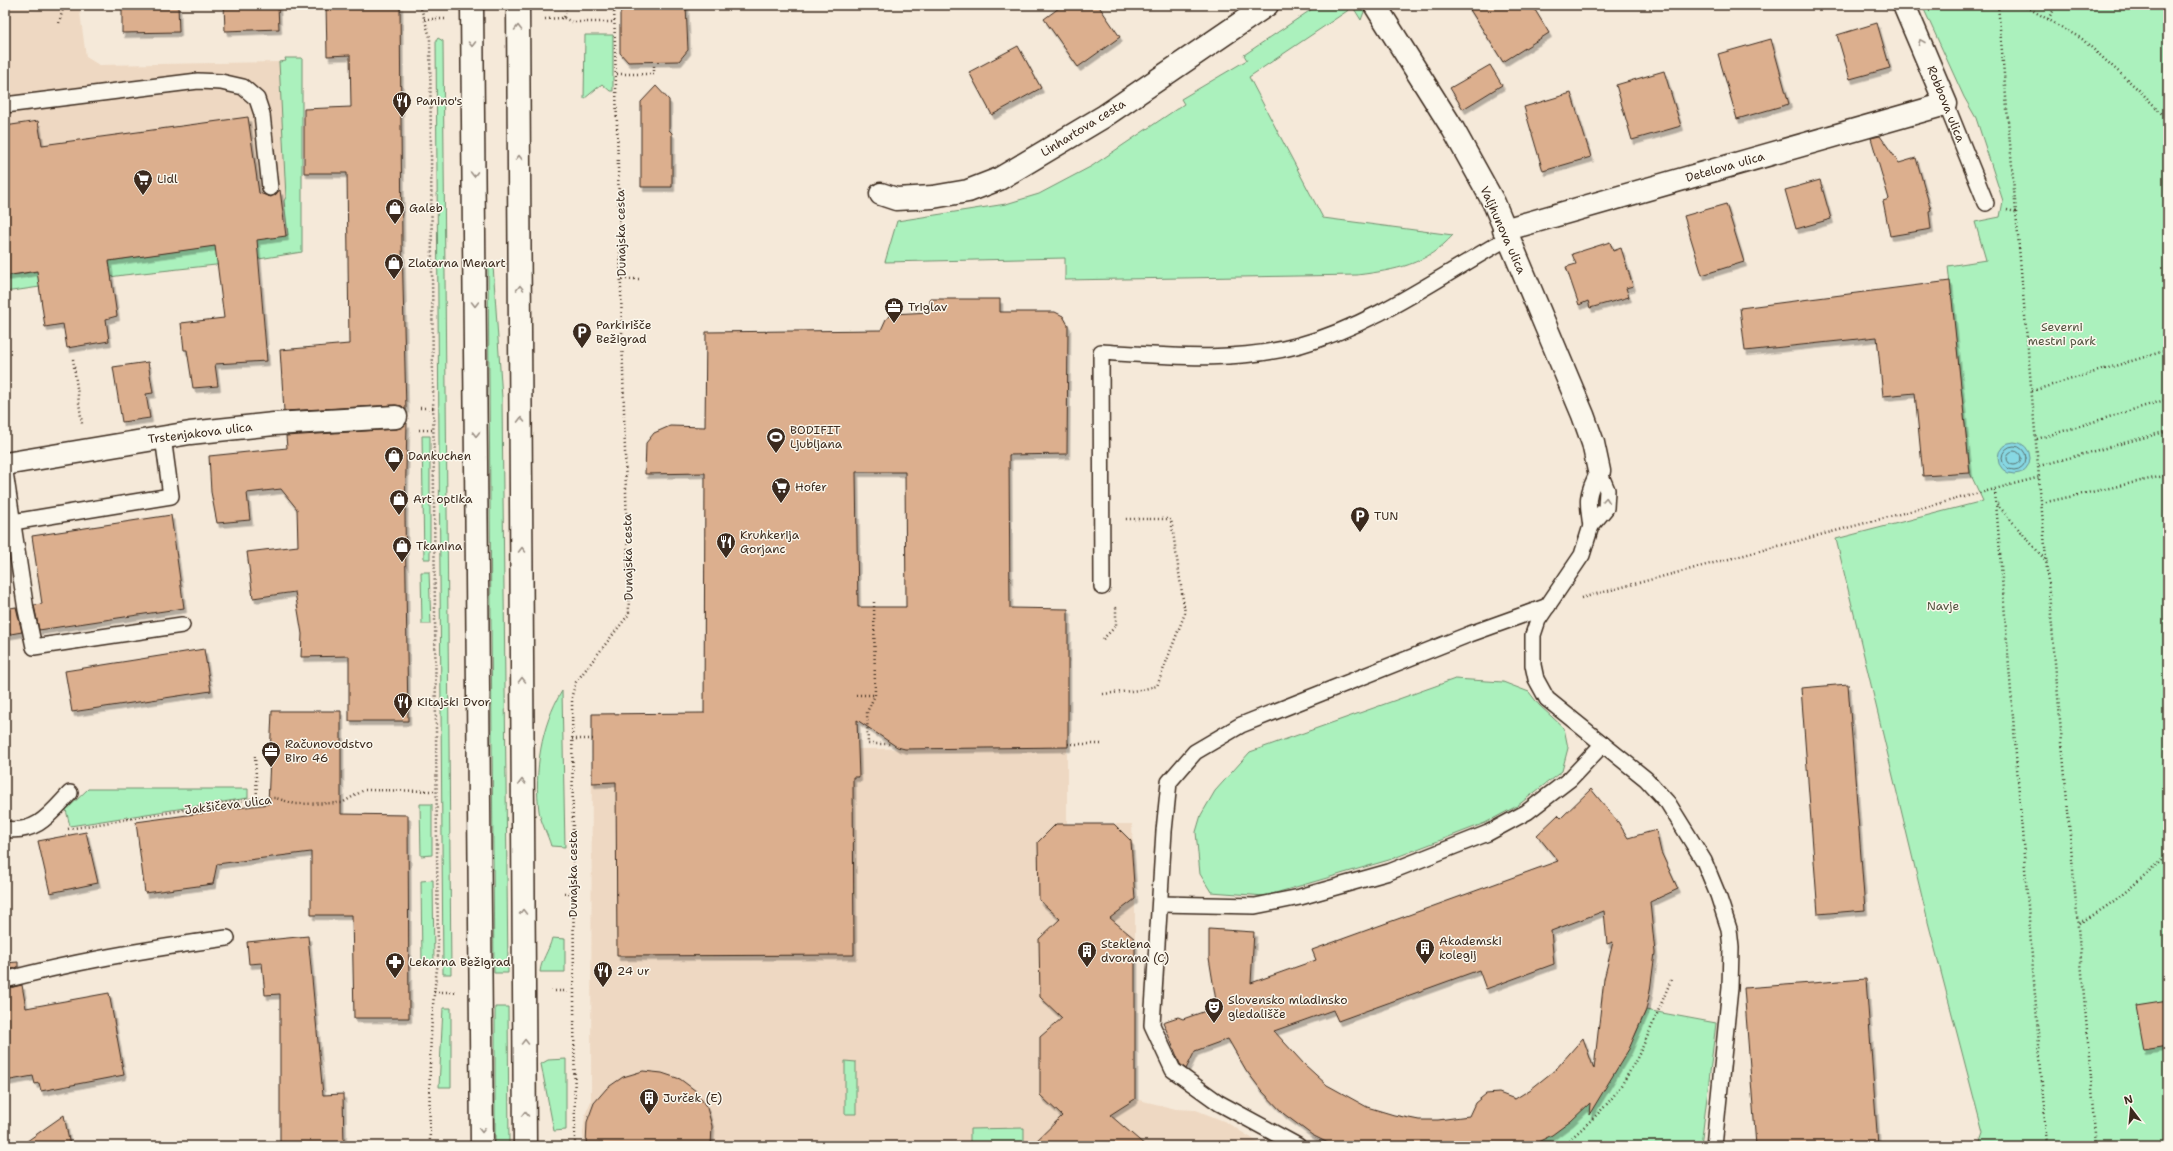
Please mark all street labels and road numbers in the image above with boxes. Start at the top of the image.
street label: Robbova ulica [1923,63,1969,145]
street label: Linhartova cesta [1038,95,1129,160]
street label: Detelova ulica [1684,148,1767,186]
street label: Valjhunova ulica [1476,184,1530,277]
street label: Dunajska cesta [612,189,630,277]
street label: Trstenjakova ulica [147,419,254,447]
street label: Dunajska cesta [619,513,637,601]
street label: Jakšičeva ulica [184,792,273,818]
street label: Dunajska cesta [565,830,581,918]

